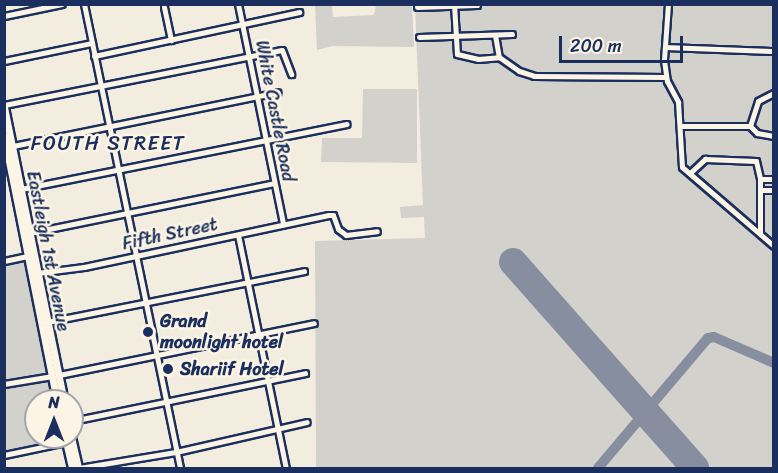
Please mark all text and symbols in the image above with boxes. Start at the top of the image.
scale bar [562,24,686,62]
text: 200 m [570,30,622,62]
street label: White Castle Road [251,38,299,184]
district label: FOUTH STREET [31,131,185,155]
street label: Eastleigh 1st Avenue [22,169,74,333]
street label: Fifth Street [121,213,219,255]
place label: Grand moonlight hotel [160,311,283,354]
marker: Grand moonlight hotel [141,325,155,339]
place label: Shariif Hotel [180,358,284,380]
marker: Shariif Hotel [161,362,175,376]
text: N [48,388,60,417]
north arrow [24,389,84,449]

